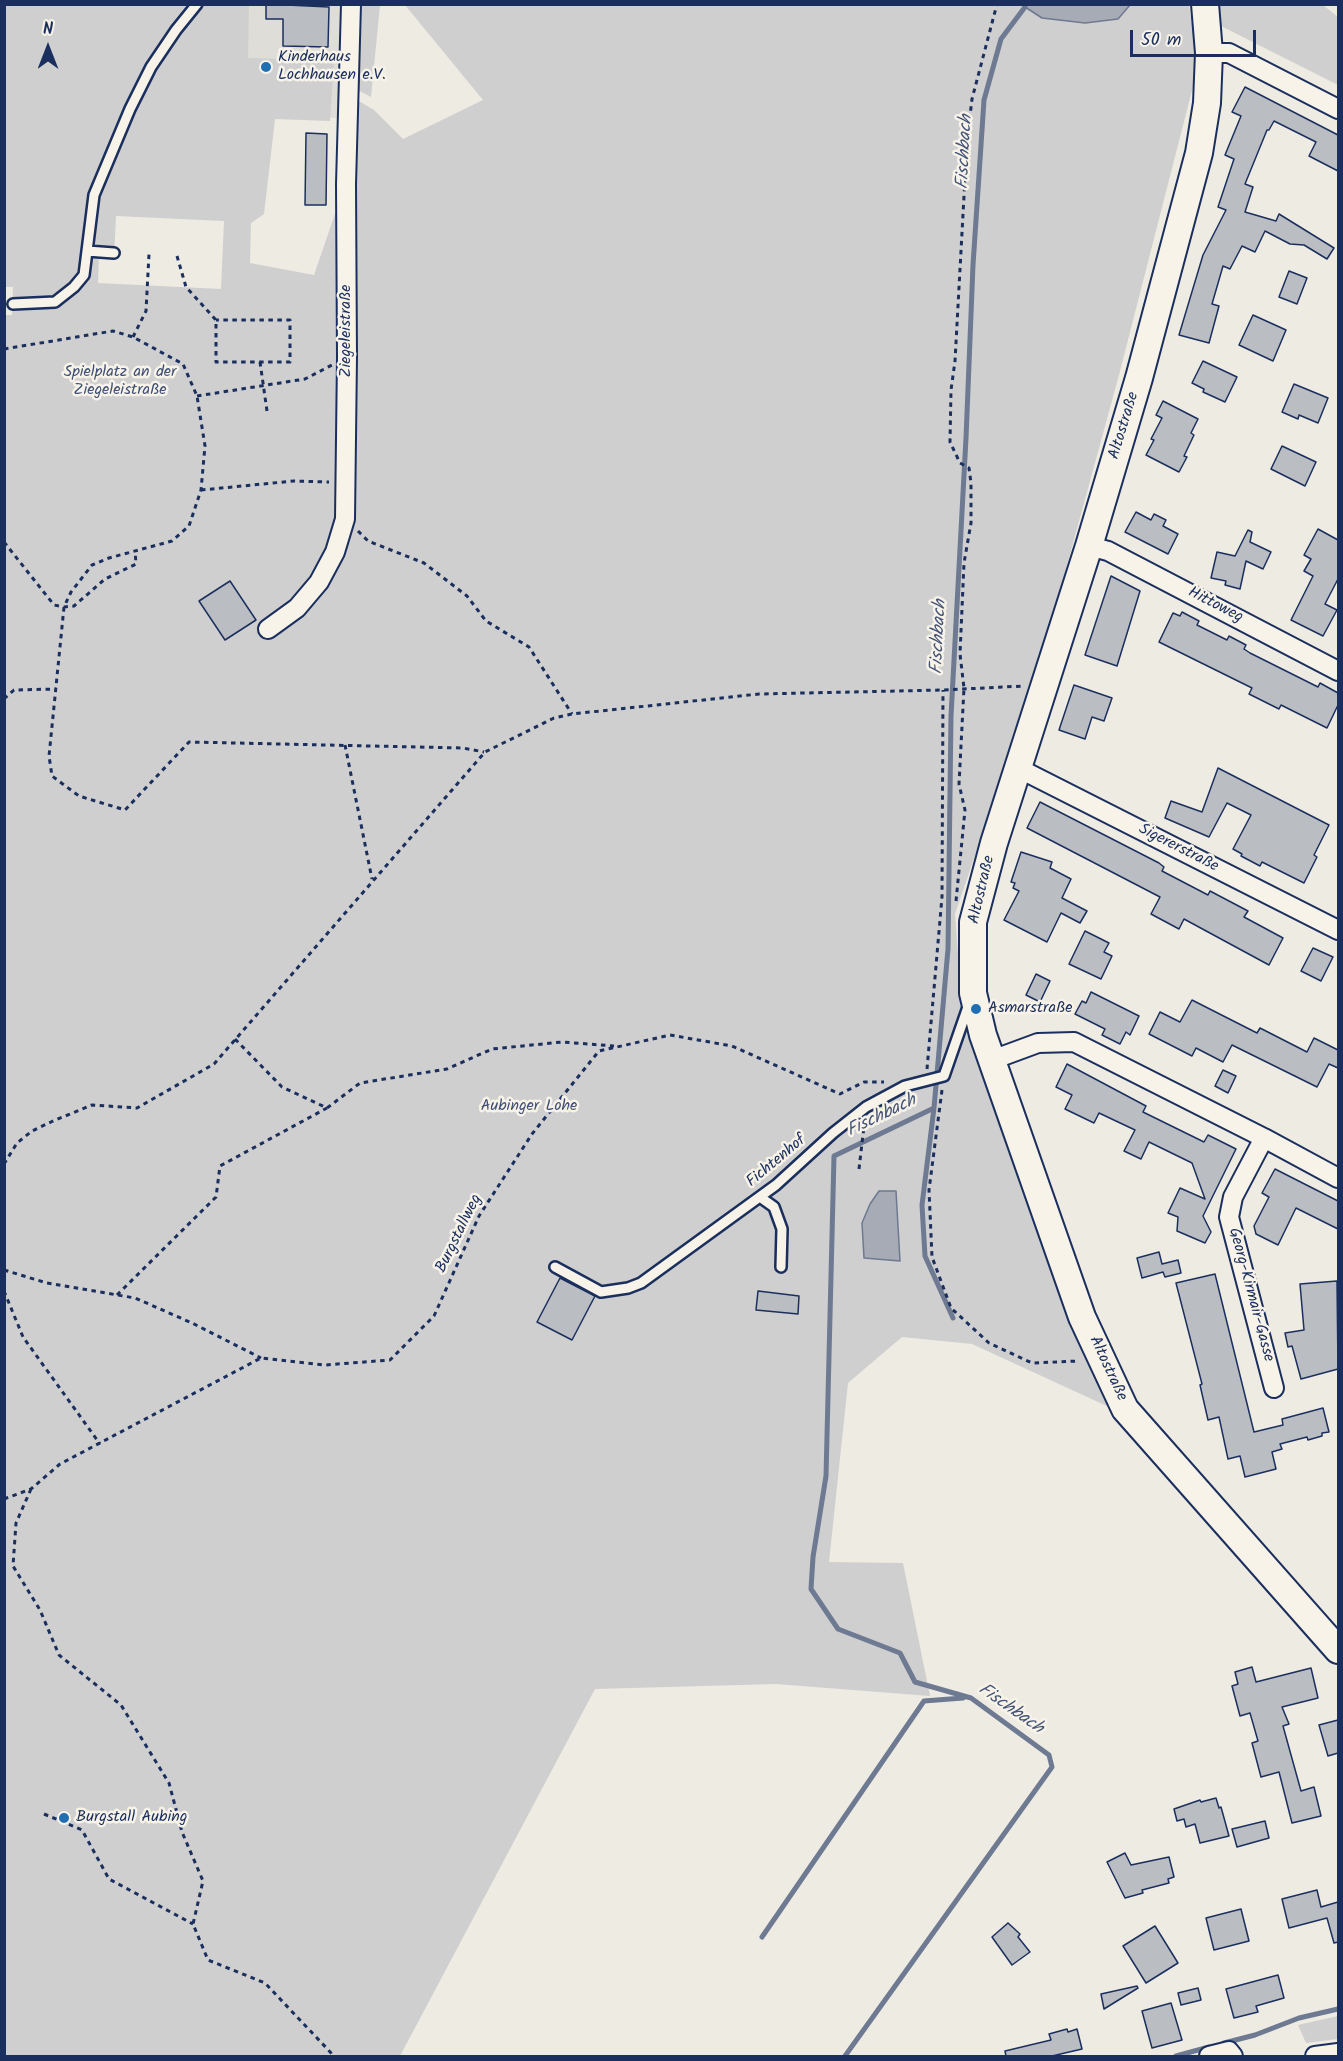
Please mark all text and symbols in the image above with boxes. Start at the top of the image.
text: N [43,17,53,42]
north arrow [18,18,78,78]
scale bar [1133,18,1259,56]
text: 50 m [1141,26,1181,55]
place label: Kinderhaus Lochhausen e.V. [278,48,386,86]
marker: Kinderhaus Lochhausen e.V. [259,60,273,74]
water label: Fischbach [953,114,979,190]
street label: Ziegeleistraße [337,284,357,378]
park label: Spielplatz an der Ziegeleistraße [64,363,176,401]
street label: Altostraße [1106,390,1144,462]
street label: Hittoweg [1184,584,1246,628]
water label: Fischbach [927,599,953,675]
street label: Sigererstraße [1135,821,1221,877]
street label: Altostraße [966,854,1000,926]
place label: Asmarstraße [988,999,1072,1019]
marker: Asmarstraße [969,1002,983,1016]
water label: Fischbach [844,1091,920,1143]
park label: Aubinger Lohe [481,1097,577,1117]
street label: Fichtenhof [743,1132,811,1192]
street label: Burgstallweg [433,1192,487,1276]
street label: Georg-Kirmair-Gasse [1223,1226,1277,1364]
street label: Altostraße [1084,1333,1130,1405]
water label: Fischbach [973,1680,1047,1740]
place label: Burgstall Aubing [76,1808,187,1828]
marker: Burgstall Aubing [57,1811,71,1825]

